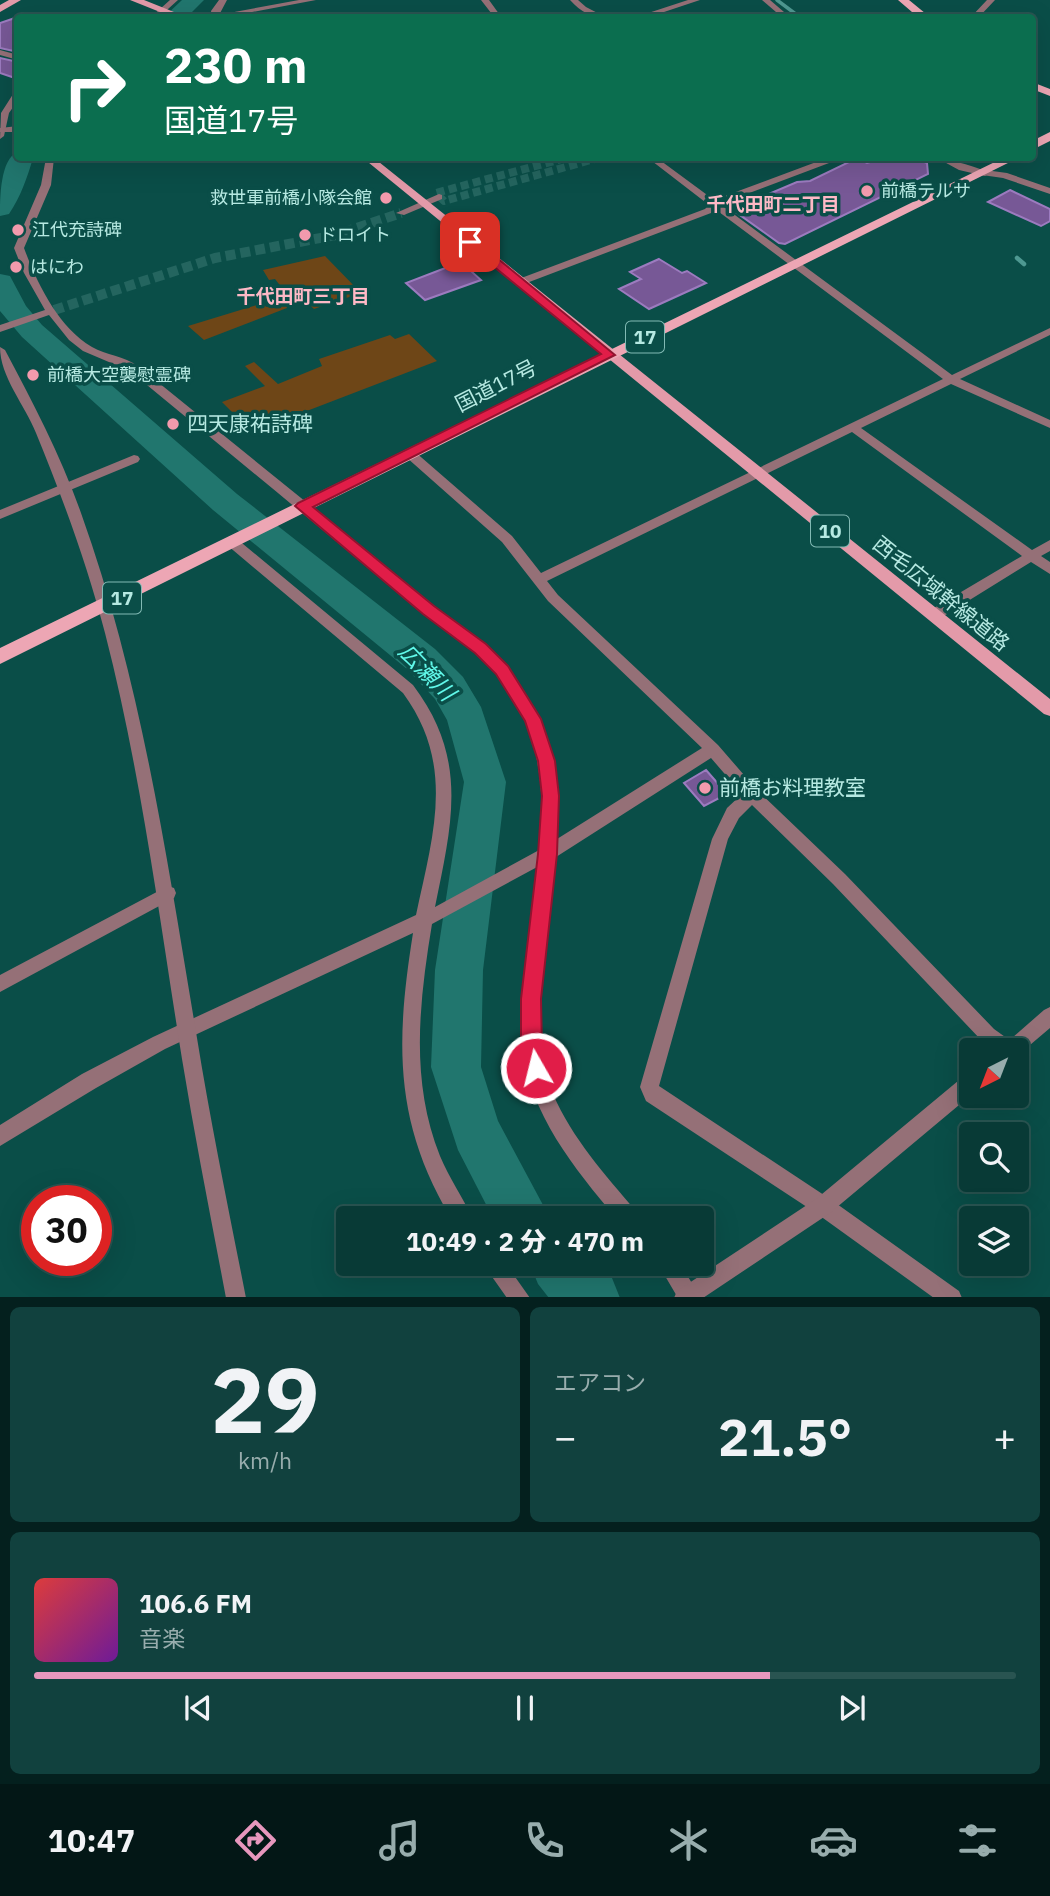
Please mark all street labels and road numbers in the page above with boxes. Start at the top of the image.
road number: 17 [626,322,664,352]
street label: 国道17号 [450,353,541,418]
road number: 10 [811,516,849,546]
street label: 西毛広域幹線道路 [868,529,1016,657]
road number: 17 [103,582,141,614]

